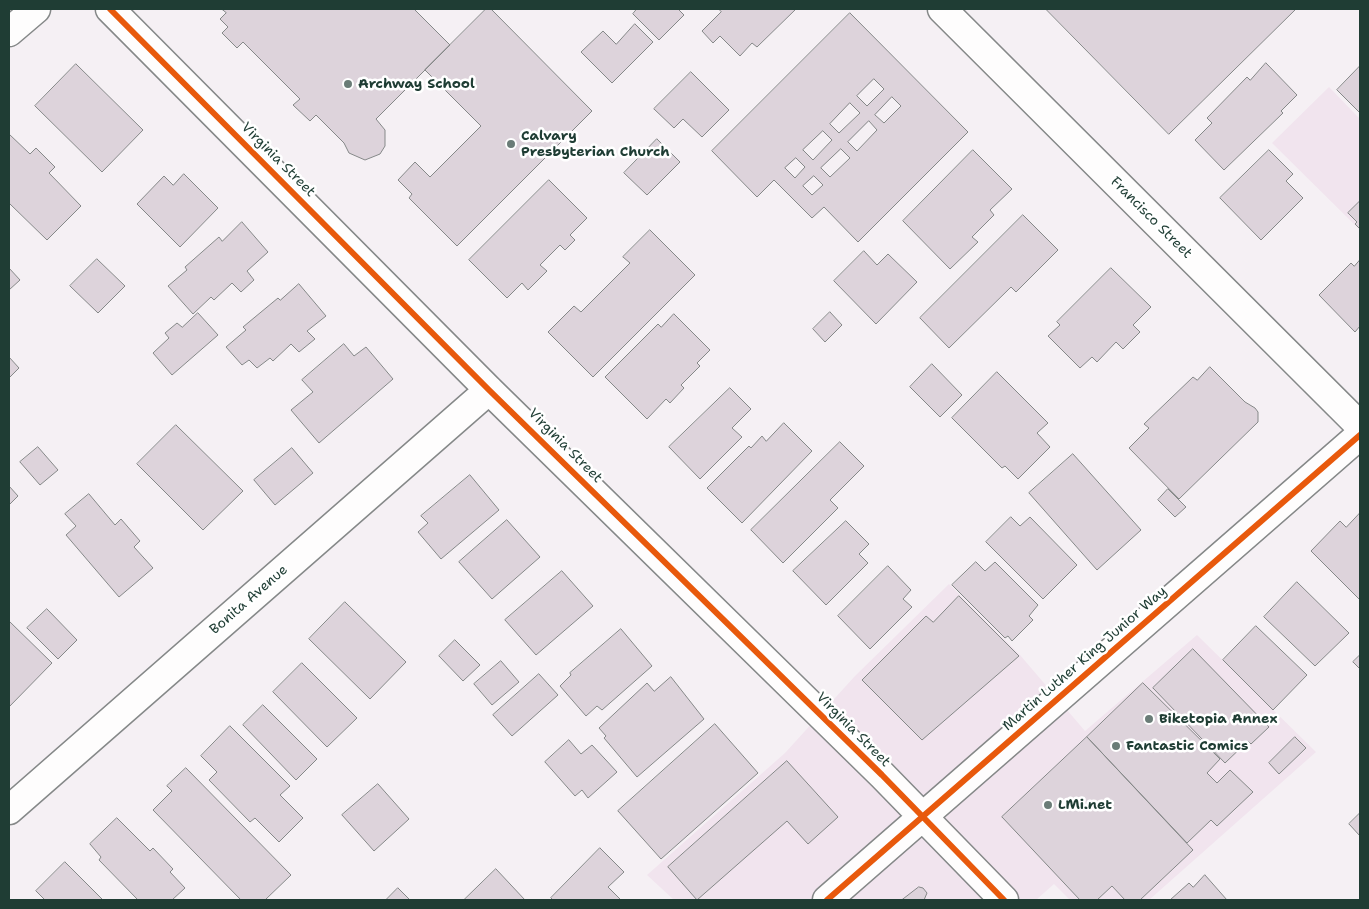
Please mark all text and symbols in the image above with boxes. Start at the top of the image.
place label: Archway School [358,76,475,92]
marker: Archway School [342,78,354,90]
street label: Virginia Street [237,119,319,201]
place label: Calvary Presbyterian Church [521,128,670,160]
marker: Calvary Presbyterian Church [505,138,517,150]
street label: Francisco Street [1107,174,1195,262]
street label: Virginia Street [524,405,606,487]
street label: Bonita Avenue [207,562,291,638]
street label: Martin Luther King Junior Way [1000,583,1170,735]
street label: Virginia Street [812,689,894,771]
place label: Biketopia Annex [1159,711,1277,727]
marker: Biketopia Annex [1143,713,1155,725]
place label: Fantastic Comics [1126,738,1248,754]
marker: Fantastic Comics [1110,740,1122,752]
place label: LMi.net [1058,797,1112,813]
marker: LMi.net [1042,799,1054,811]

